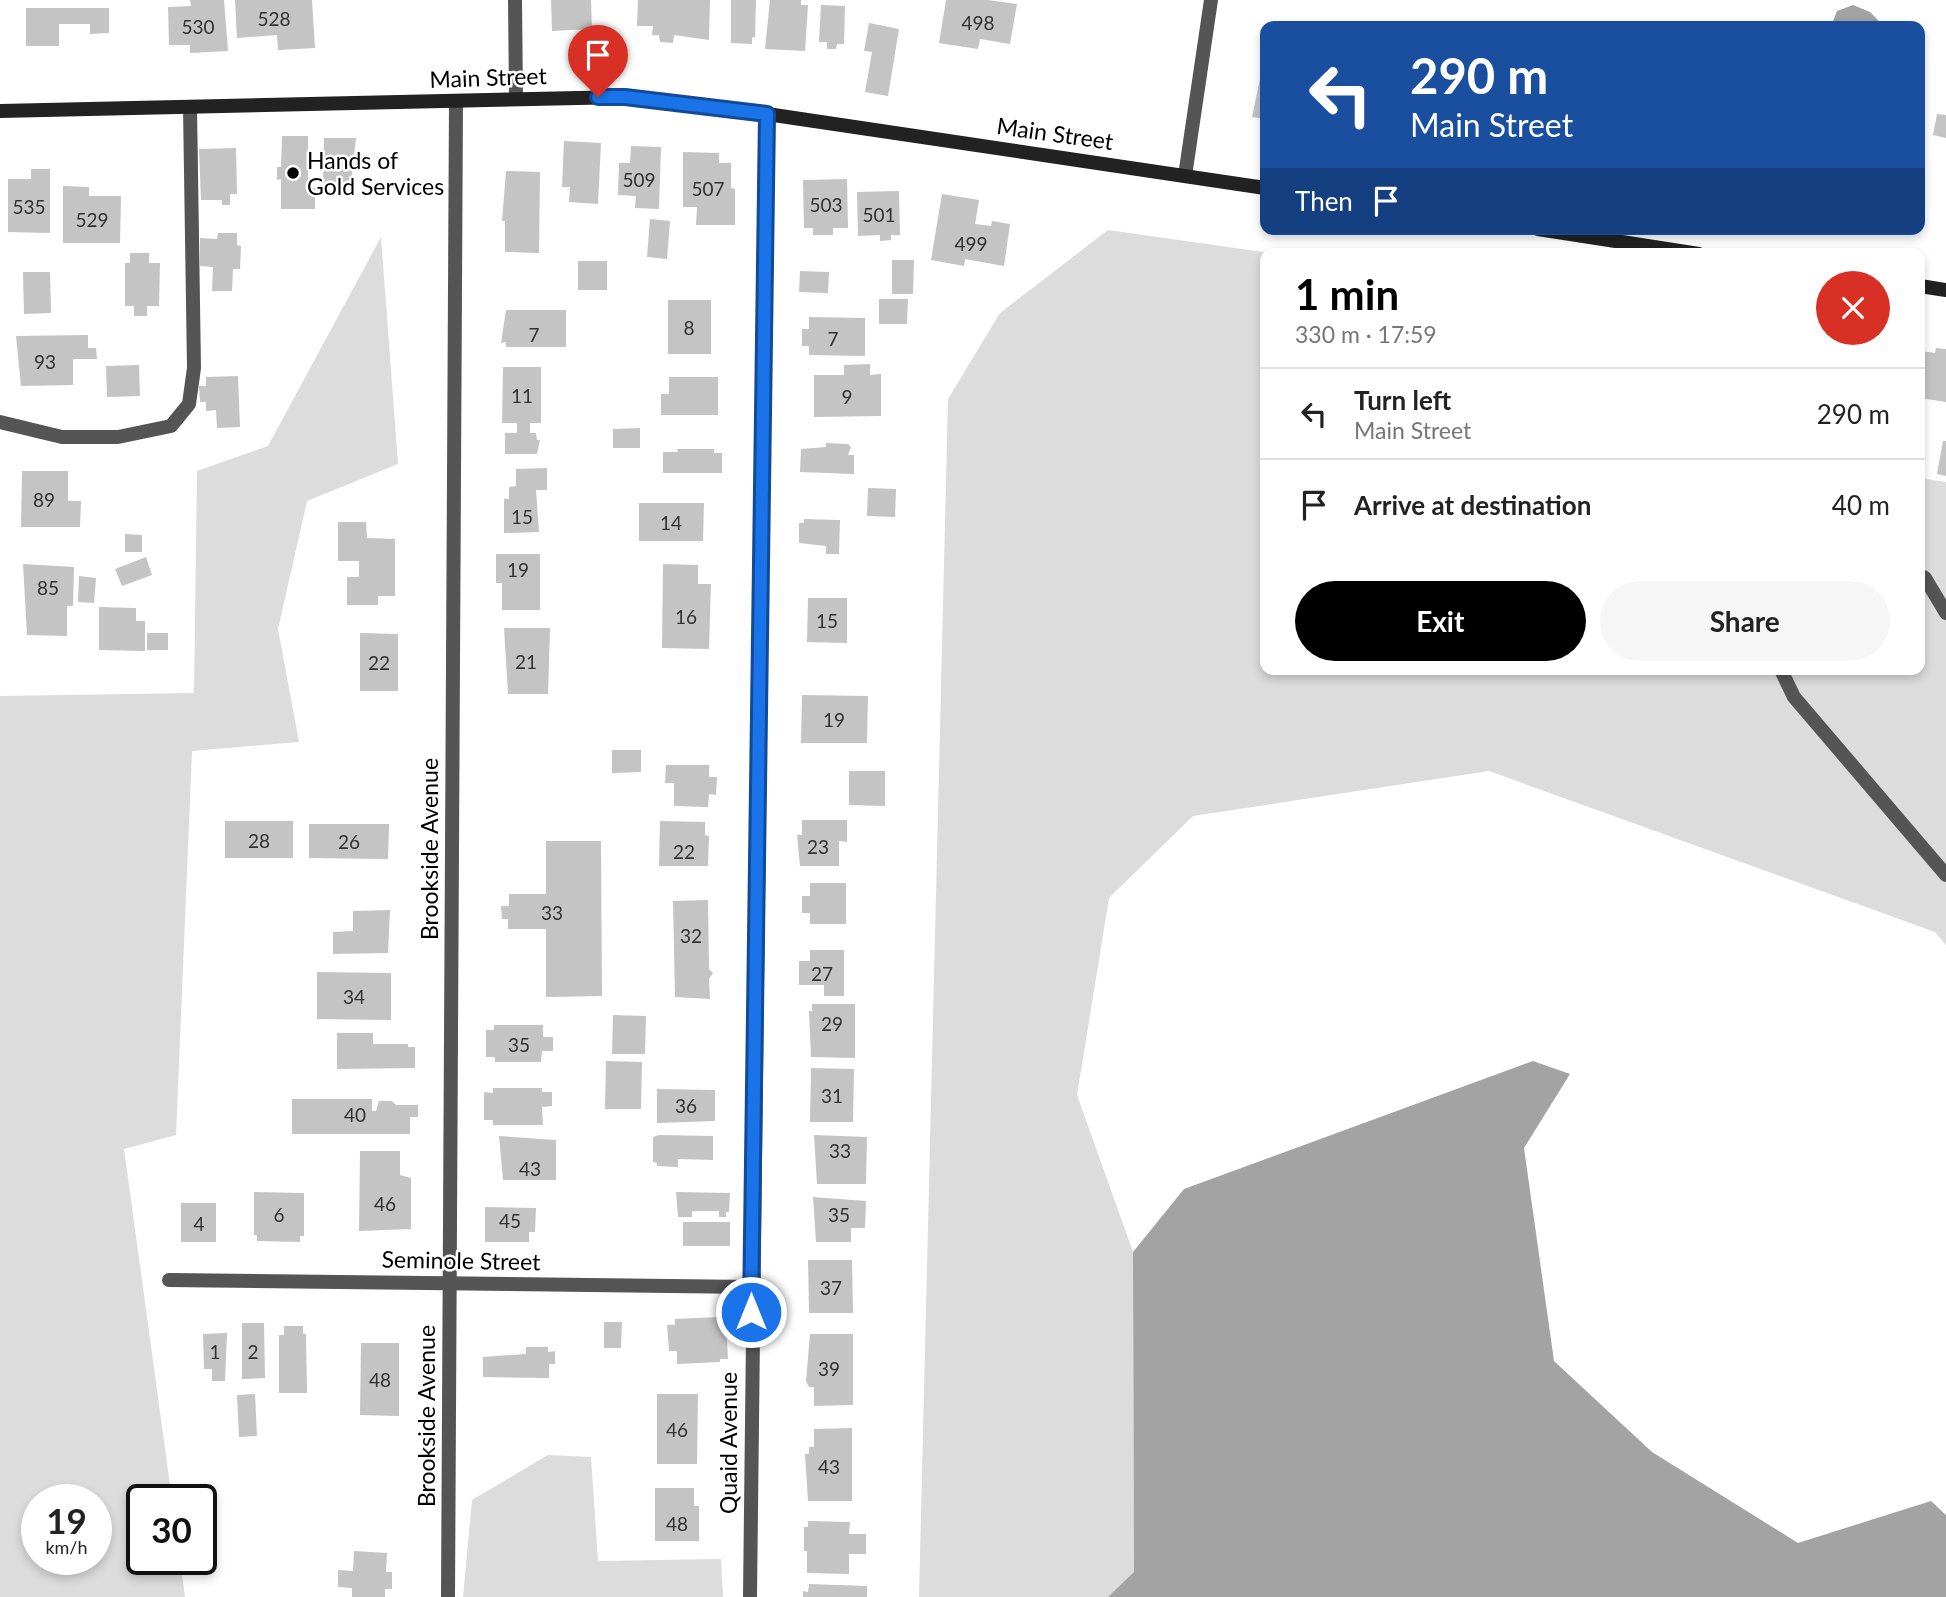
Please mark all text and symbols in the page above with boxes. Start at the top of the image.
house number: 528 [257,7,291,30]
house number: 498 [961,11,995,34]
house number: 530 [181,15,215,38]
pin [568,25,628,97]
icon: arrive [579,36,617,74]
text: 290 m [1410,46,1548,104]
icon: left [1295,49,1386,140]
street label: Main Street [429,61,548,93]
text: Main Street [1410,105,1573,144]
street label: Main Street [995,111,1116,155]
place label: Hands of Gold Services [307,146,444,200]
marker: Hands of Gold Services [285,165,301,181]
house number: 509 [622,168,656,191]
house number: 507 [691,177,725,200]
icon: arrive [1367,182,1405,220]
text: Then [1295,185,1353,217]
house number: 503 [809,193,843,216]
house number: 535 [12,195,46,218]
house number: 501 [862,203,896,226]
house number: 529 [75,208,109,231]
house number: 499 [954,232,988,255]
text: 1 min [1295,269,1399,319]
button: close [1816,271,1890,345]
house number: 8 [683,316,695,339]
text: 330 m · 17:59 [1295,320,1437,348]
house number: 7 [528,323,540,346]
house number: 7 [827,327,839,350]
house number: 93 [34,350,56,373]
house number: 11 [511,384,533,407]
text: Turn left [1354,384,1451,416]
house number: 9 [841,385,853,408]
icon: left [1295,395,1333,433]
text: 290 m [1817,398,1890,430]
text: Main Street [1354,416,1471,444]
icon: arrive [1295,486,1333,524]
house number: 89 [33,488,55,511]
text: Arrive at destination [1354,489,1591,521]
text: 40 m [1832,489,1890,521]
house number: 15 [511,505,533,528]
house number: 14 [660,511,682,534]
house number: 19 [507,558,529,581]
house number: 85 [37,576,59,599]
button: Exit [1295,581,1586,661]
button: Share [1600,581,1890,661]
house number: 16 [675,605,697,628]
house number: 15 [816,609,838,632]
house number: 21 [515,650,537,673]
house number: 22 [368,651,390,674]
house number: 19 [823,708,845,731]
street label: Brookside Avenue [415,758,443,940]
house number: 28 [248,829,270,852]
house number: 26 [338,830,360,853]
house number: 23 [807,835,829,858]
house number: 22 [673,840,695,863]
house number: 33 [541,901,563,924]
house number: 32 [680,924,702,947]
house number: 27 [811,962,833,985]
house number: 34 [343,985,365,1008]
house number: 29 [821,1012,843,1035]
house number: 35 [508,1033,530,1056]
house number: 31 [821,1084,843,1107]
house number: 36 [675,1094,697,1117]
house number: 40 [344,1103,366,1126]
house number: 33 [829,1139,851,1162]
house number: 43 [519,1157,541,1180]
house number: 46 [374,1192,396,1215]
house number: 6 [273,1203,285,1226]
house number: 35 [828,1203,850,1226]
house number: 45 [499,1209,521,1232]
house number: 4 [193,1212,205,1235]
street label: Seminole Street [381,1245,541,1275]
position arrow [714,1275,788,1349]
house number: 37 [820,1276,842,1299]
street label: Brookside Avenue [412,1325,440,1507]
house number: 1 [209,1340,221,1363]
house number: 2 [247,1340,259,1363]
house number: 39 [818,1357,840,1380]
house number: 48 [369,1368,391,1391]
street label: Quaid Avenue [714,1372,742,1514]
house number: 46 [666,1418,688,1441]
house number: 43 [818,1455,840,1478]
speed limit sign: 30 [126,1484,217,1575]
text: 19 [46,1499,87,1541]
house number: 48 [666,1512,688,1535]
text: km/h [45,1536,88,1558]

